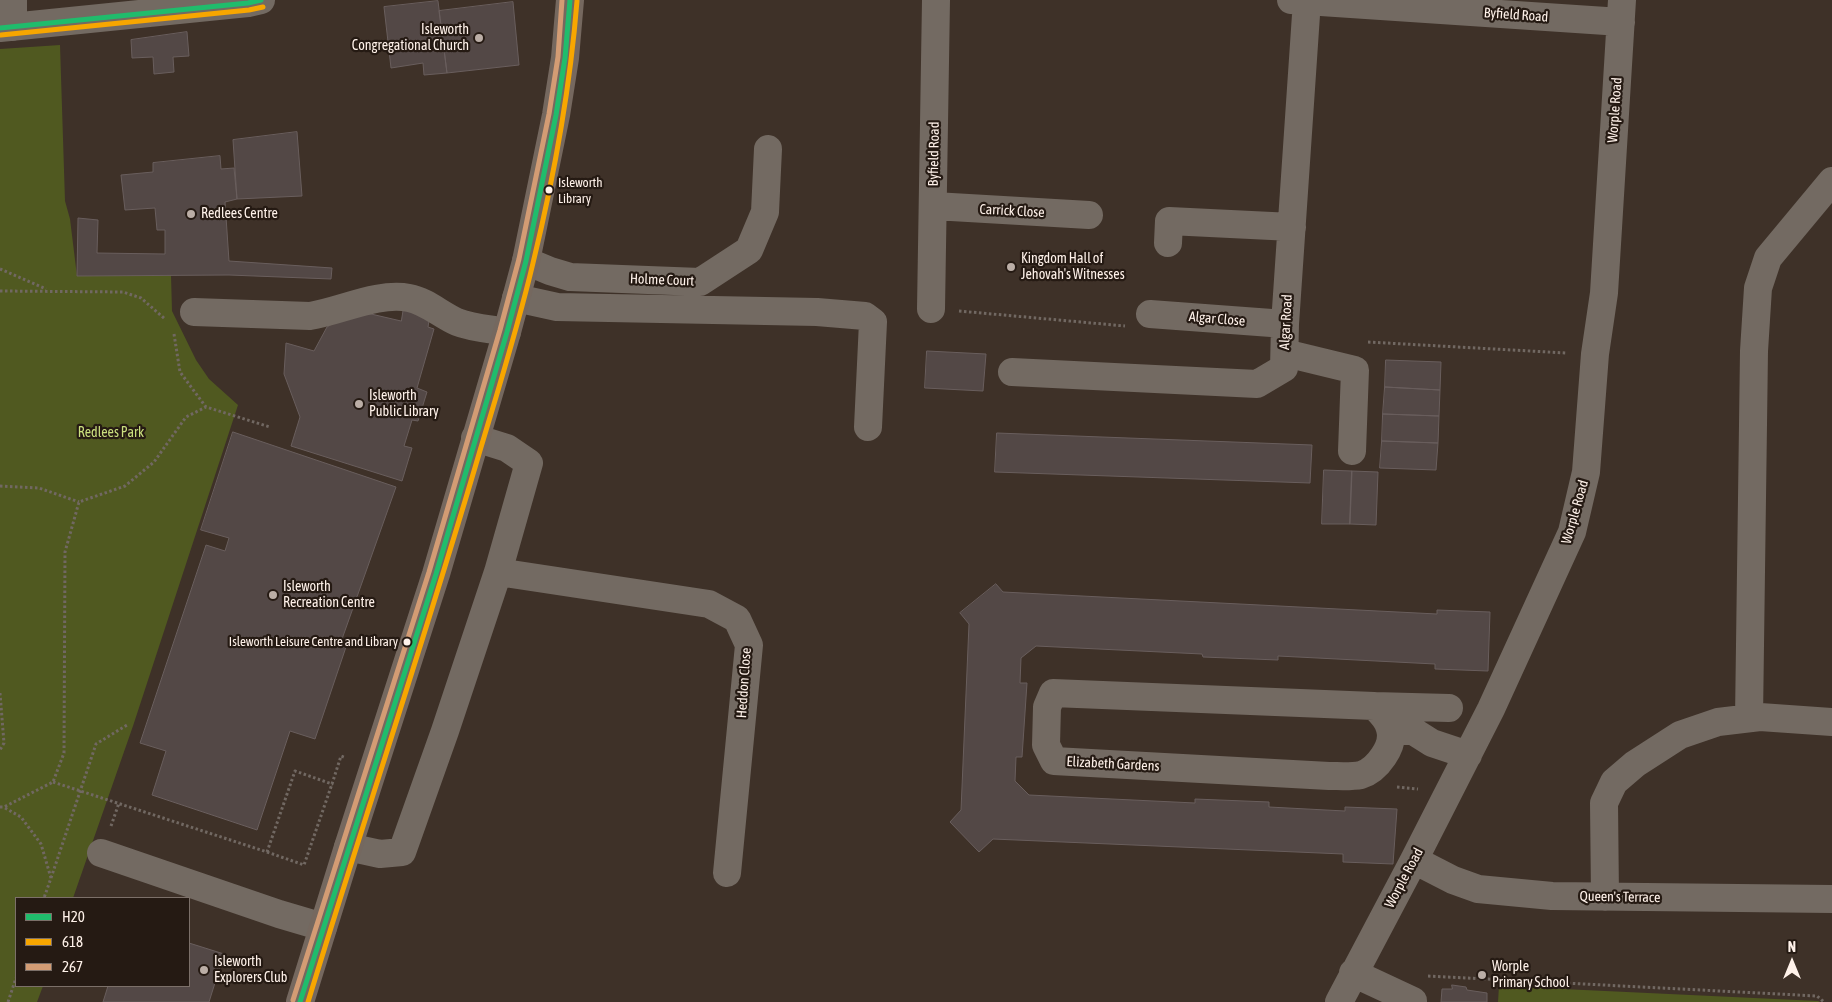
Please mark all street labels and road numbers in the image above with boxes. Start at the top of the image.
street label: Byfield Road [1483,4,1549,26]
street label: Worple Road [1604,77,1626,143]
street label: Byfield Road [925,122,943,186]
street label: Carrick Close [979,201,1045,221]
street label: Holme Court [630,270,694,290]
street label: Algar Road [1276,294,1296,350]
street label: Algar Close [1188,308,1246,330]
street label: Worple Road [1558,478,1592,546]
street label: Heddon Close [733,647,755,719]
street label: Elizabeth Gardens [1066,753,1160,775]
street label: Worple Road [1381,845,1427,911]
street label: Queen's Terrace [1579,888,1661,906]

